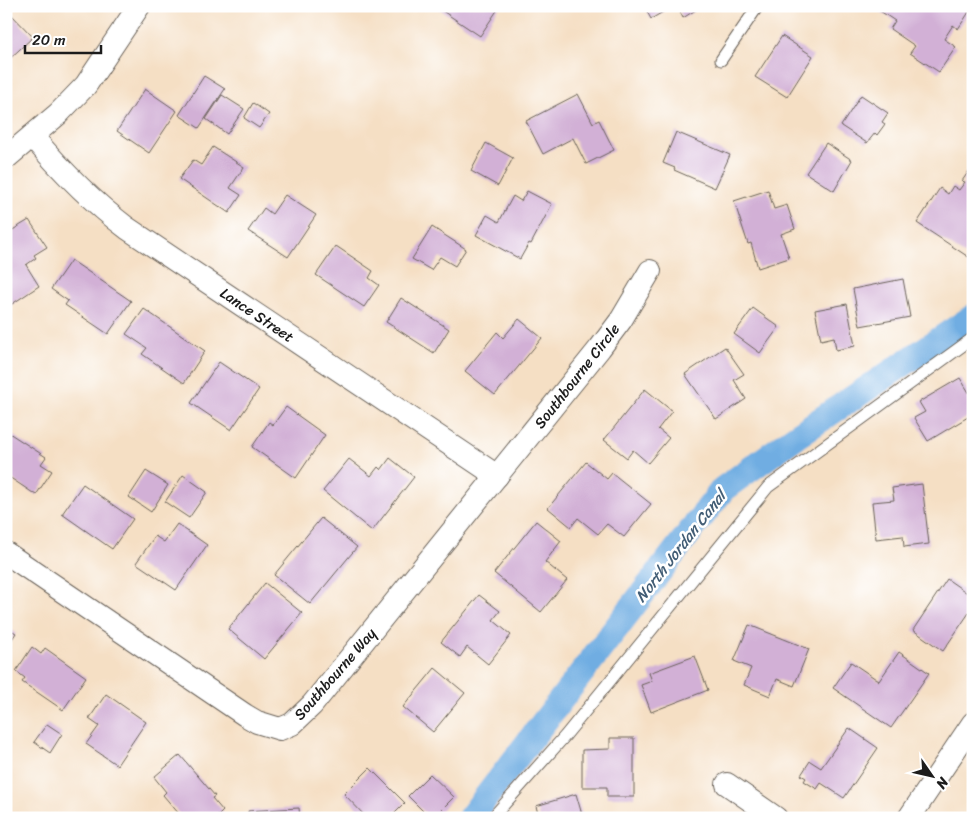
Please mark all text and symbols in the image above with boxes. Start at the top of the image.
scale bar [25,22,101,54]
text: 20 m [32,27,66,53]
street label: Lance Street [215,281,300,350]
street label: Southbourne Circle [527,317,627,434]
water label: North Jordan Canal [627,481,736,609]
street label: Southbourne Way [287,622,383,726]
north arrow [906,752,956,802]
text: N [929,771,956,794]

